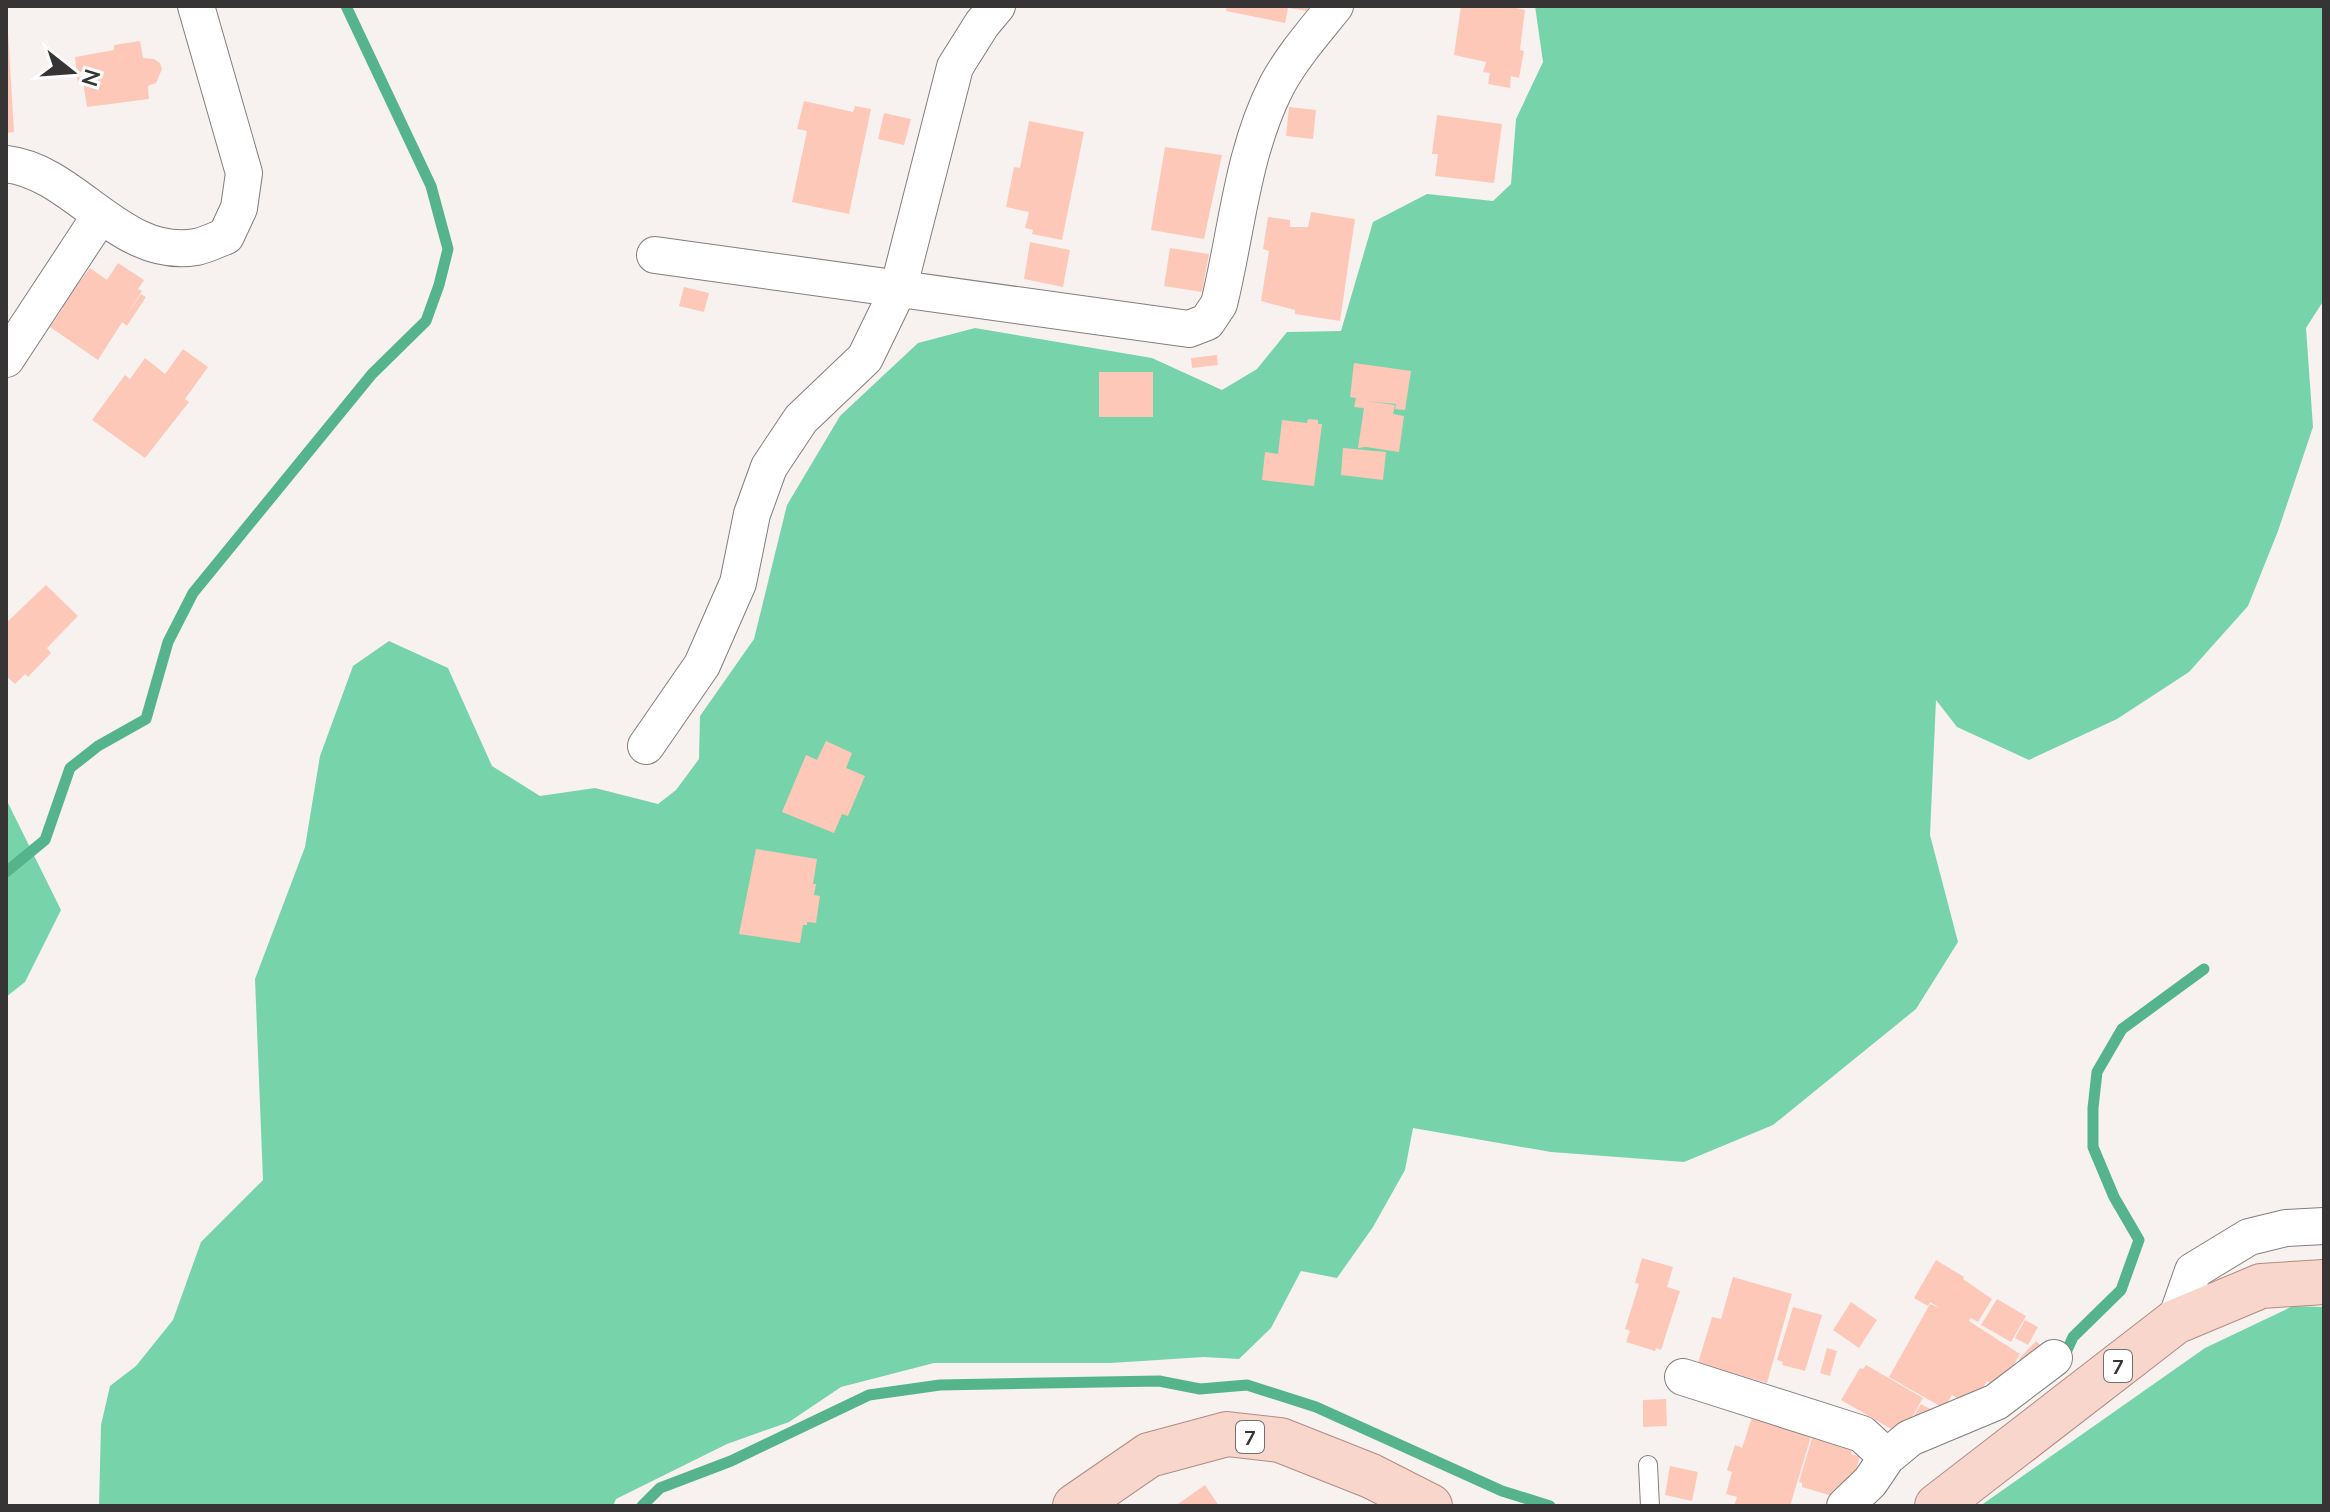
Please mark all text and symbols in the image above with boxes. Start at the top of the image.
north arrow [32,32,112,112]
text: N [75,66,107,90]
road number: 7 [2104,1350,2132,1382]
road number: 7 [1236,1421,1264,1453]

